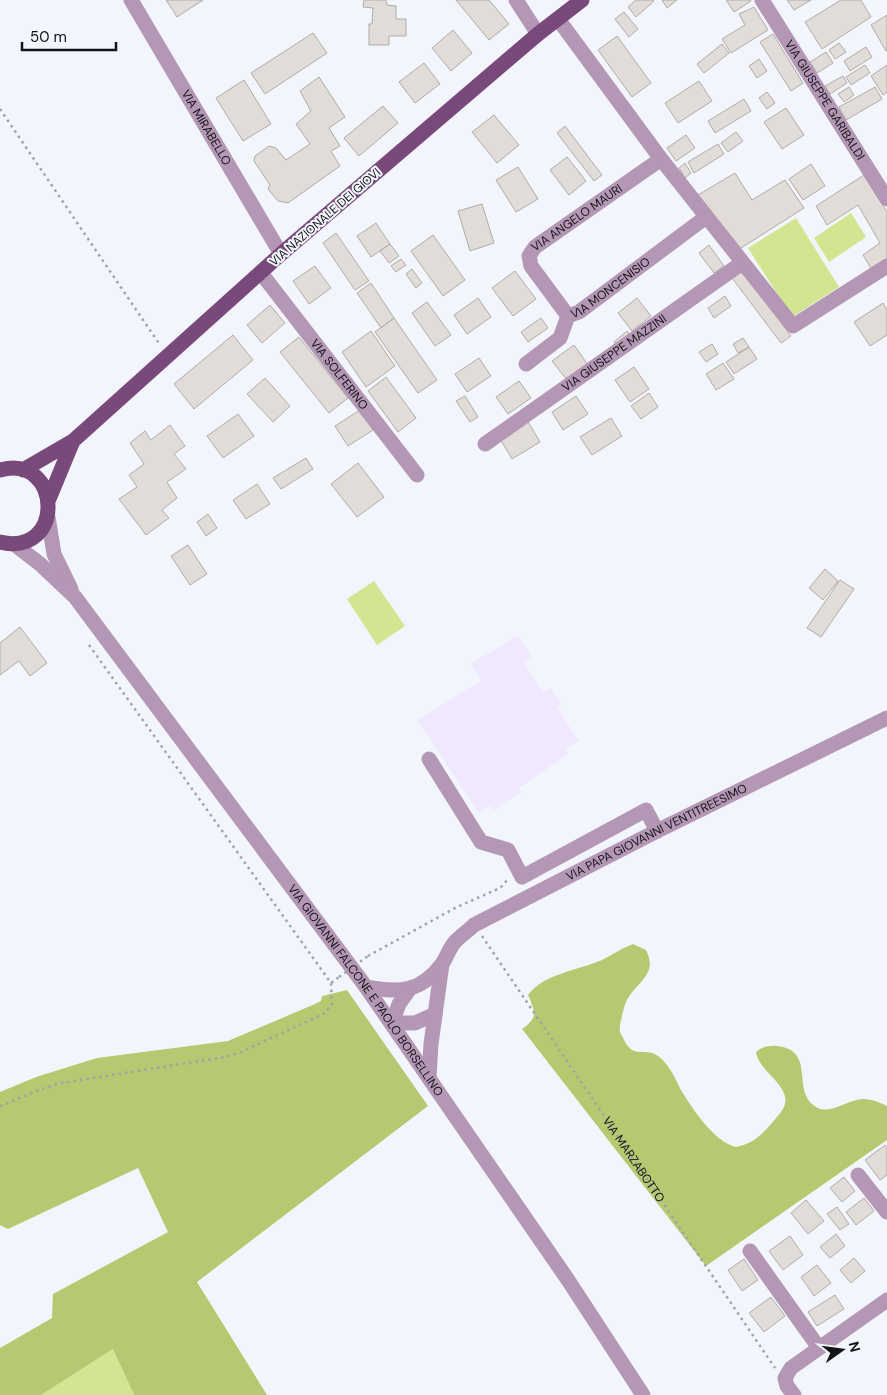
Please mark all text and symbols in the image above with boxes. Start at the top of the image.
scale bar [22,20,116,52]
text: 50 m [30,27,67,47]
street label: VIA GIUSEPPE GARIBALDI [781,37,869,163]
street label: VIA MIRABELLO [178,87,235,168]
street label: VIA NAZIONALE DEI GIOVI [266,164,384,270]
street label: VIA ANGELO MAURI [528,181,625,255]
street label: VIA MONCENISIO [568,254,653,322]
street label: VIA GIUSEPPE MAZZINI [559,311,670,395]
street label: VIA SOLFERINO [307,336,372,413]
street label: VIA PAPA GIOVANNI VENTITREESIMO [563,780,750,884]
street label: VIA GIOVANNI FALCONE E PAOLO BORSELLINO [284,881,447,1099]
street label: VIA MARZABOTTO [599,1114,668,1205]
north arrow [817,1325,867,1375]
text: N [845,1340,865,1354]

